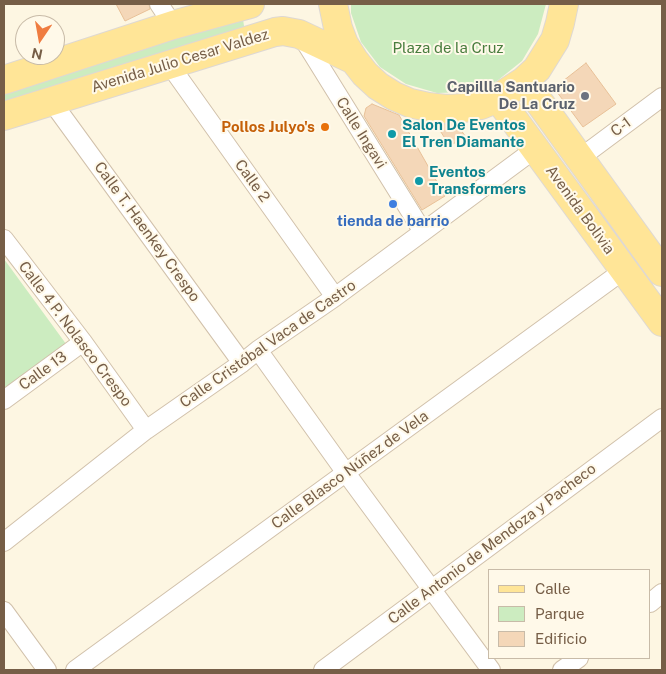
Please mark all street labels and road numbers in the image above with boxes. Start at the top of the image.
street label: Avenida Julio Cesar Valdez [89,25,271,97]
street label: Calle Ingavi [332,94,390,172]
street label: C-1 [607,114,635,140]
street label: Calle 2 [231,156,273,206]
street label: Calle T. Haenkey Crespo [90,159,204,305]
street label: Avenida Bolivia [542,162,618,258]
street label: Calle 4 P. Nolasco Crespo [15,258,135,410]
street label: Calle Cristóbal Vaca de Castro [177,276,359,412]
street label: Calle 13 [16,348,70,394]
street label: Calle Blasco Núñez de Vela [268,407,432,533]
street label: Calle Antonio de Mendoza y Pacheco [384,460,600,628]

